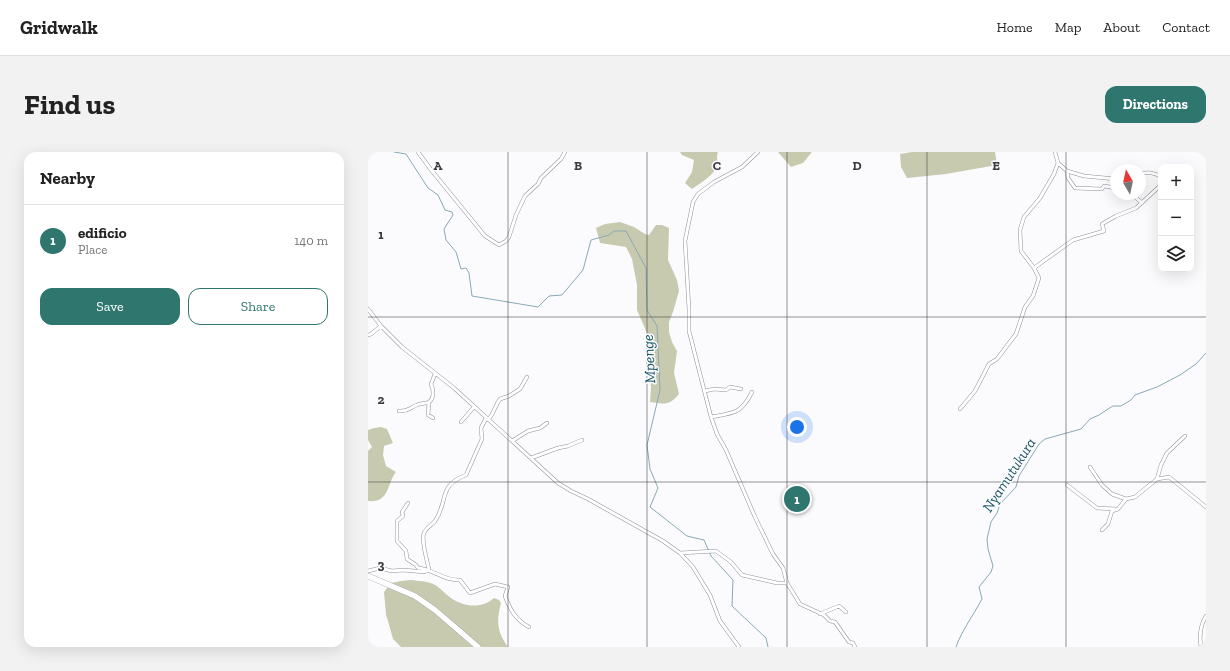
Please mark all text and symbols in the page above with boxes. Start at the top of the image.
text: Gridwalk [20,16,98,39]
text: Home [997,19,1033,36]
text: Map [1055,19,1081,36]
text: About [1103,19,1140,36]
text: Contact [1162,19,1210,36]
button: Directions [1105,86,1206,123]
text: Find us [24,88,115,121]
text: A [434,158,443,173]
text: B [574,158,582,173]
text: C [713,158,721,173]
text: D [852,158,862,173]
text: E [992,158,1000,173]
north arrow [1110,164,1146,200]
map controls [1158,164,1194,272]
button: + [1158,164,1194,200]
text: Nearby [40,168,95,188]
button: − [1158,200,1194,236]
text: edificio [78,224,127,242]
text: 1 [378,227,384,242]
text: 1 [50,233,56,248]
text: 140 m [294,233,328,248]
button: layers [1158,236,1194,272]
text: Place [78,242,107,257]
button: Save [40,288,180,325]
button: Share [188,288,328,325]
water label: Mpenge [639,334,659,384]
text: 2 [378,392,385,407]
your location [787,417,807,437]
water label: Nyamutukura [978,435,1040,515]
pin: 1 [784,484,810,514]
text: 3 [378,557,385,572]

